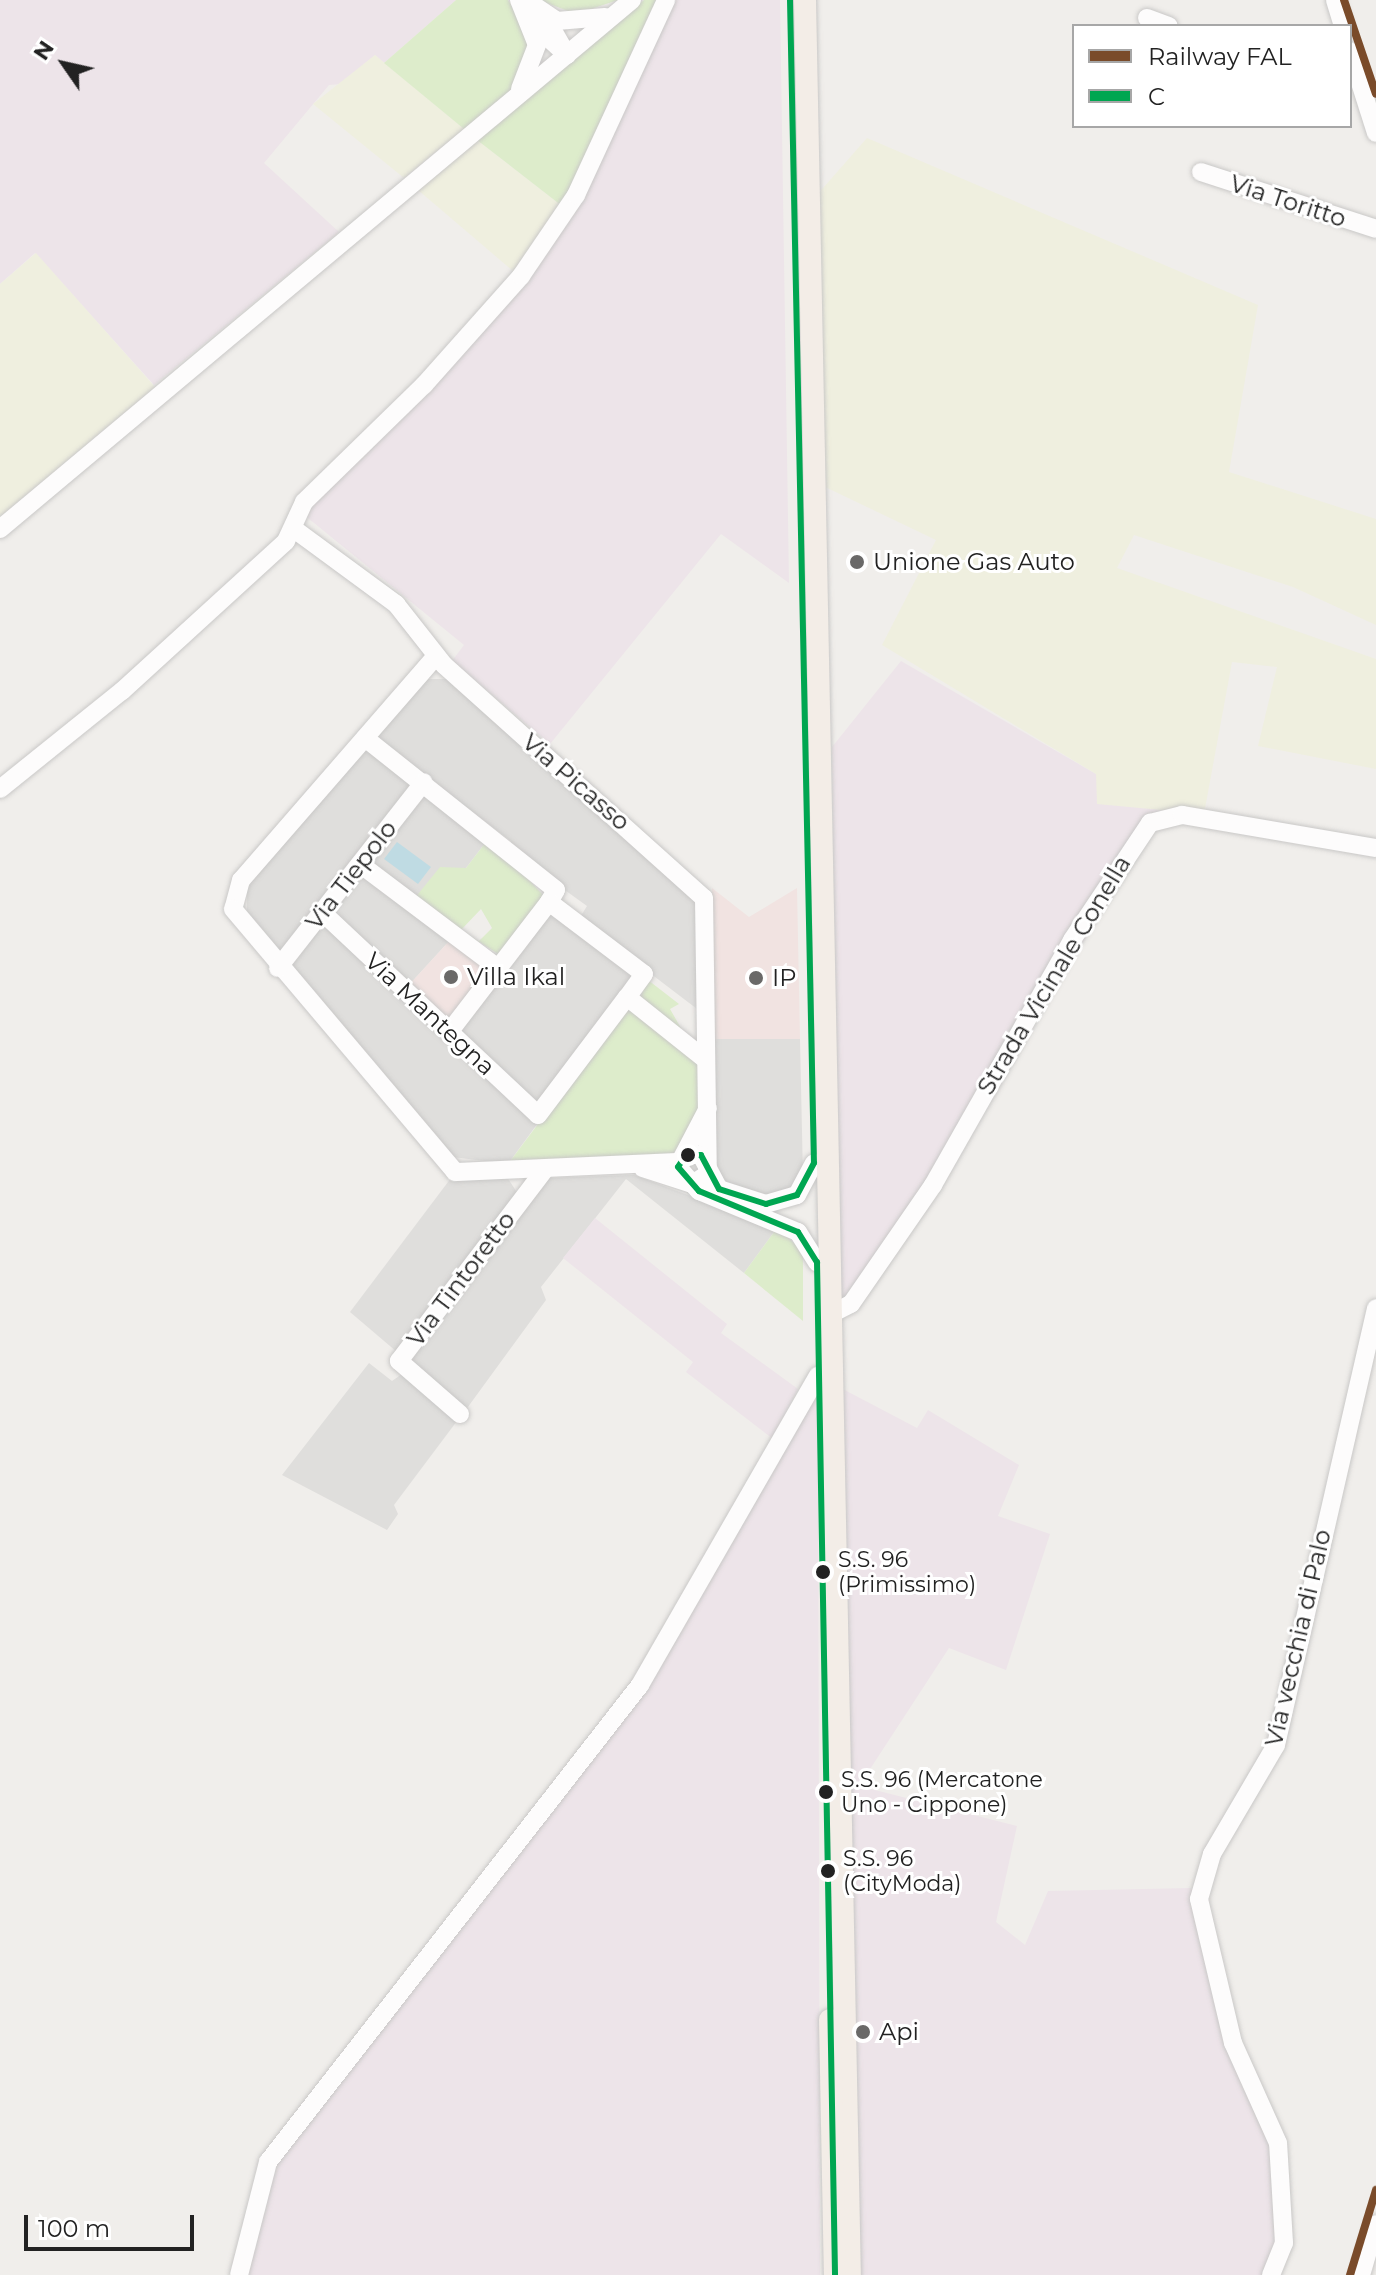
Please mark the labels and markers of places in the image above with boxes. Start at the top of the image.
place label: Unione Gas Auto [873,548,1075,576]
marker: Unione Gas Auto [848,553,866,571]
place label: Villa Ikal [467,963,565,991]
place label: IP [772,964,796,992]
marker: Villa Ikal [442,968,460,986]
marker: IP [747,969,765,987]
unlabelled marker [680,1147,696,1163]
place label: S.S. 96 (Primissimo) [838,1546,976,1598]
marker: S.S. 96 (Primissimo) [815,1564,831,1580]
place label: S.S. 96 (Mercatone Uno - Cippone) [841,1766,1043,1818]
marker: S.S. 96 (Mercatone Uno - Cippone) [818,1784,834,1800]
place label: S.S. 96 (CityModa) [843,1845,962,1896]
marker: S.S. 96 (CityModa) [820,1863,836,1879]
place label: Api [879,2018,919,2046]
marker: Api [854,2023,872,2041]

